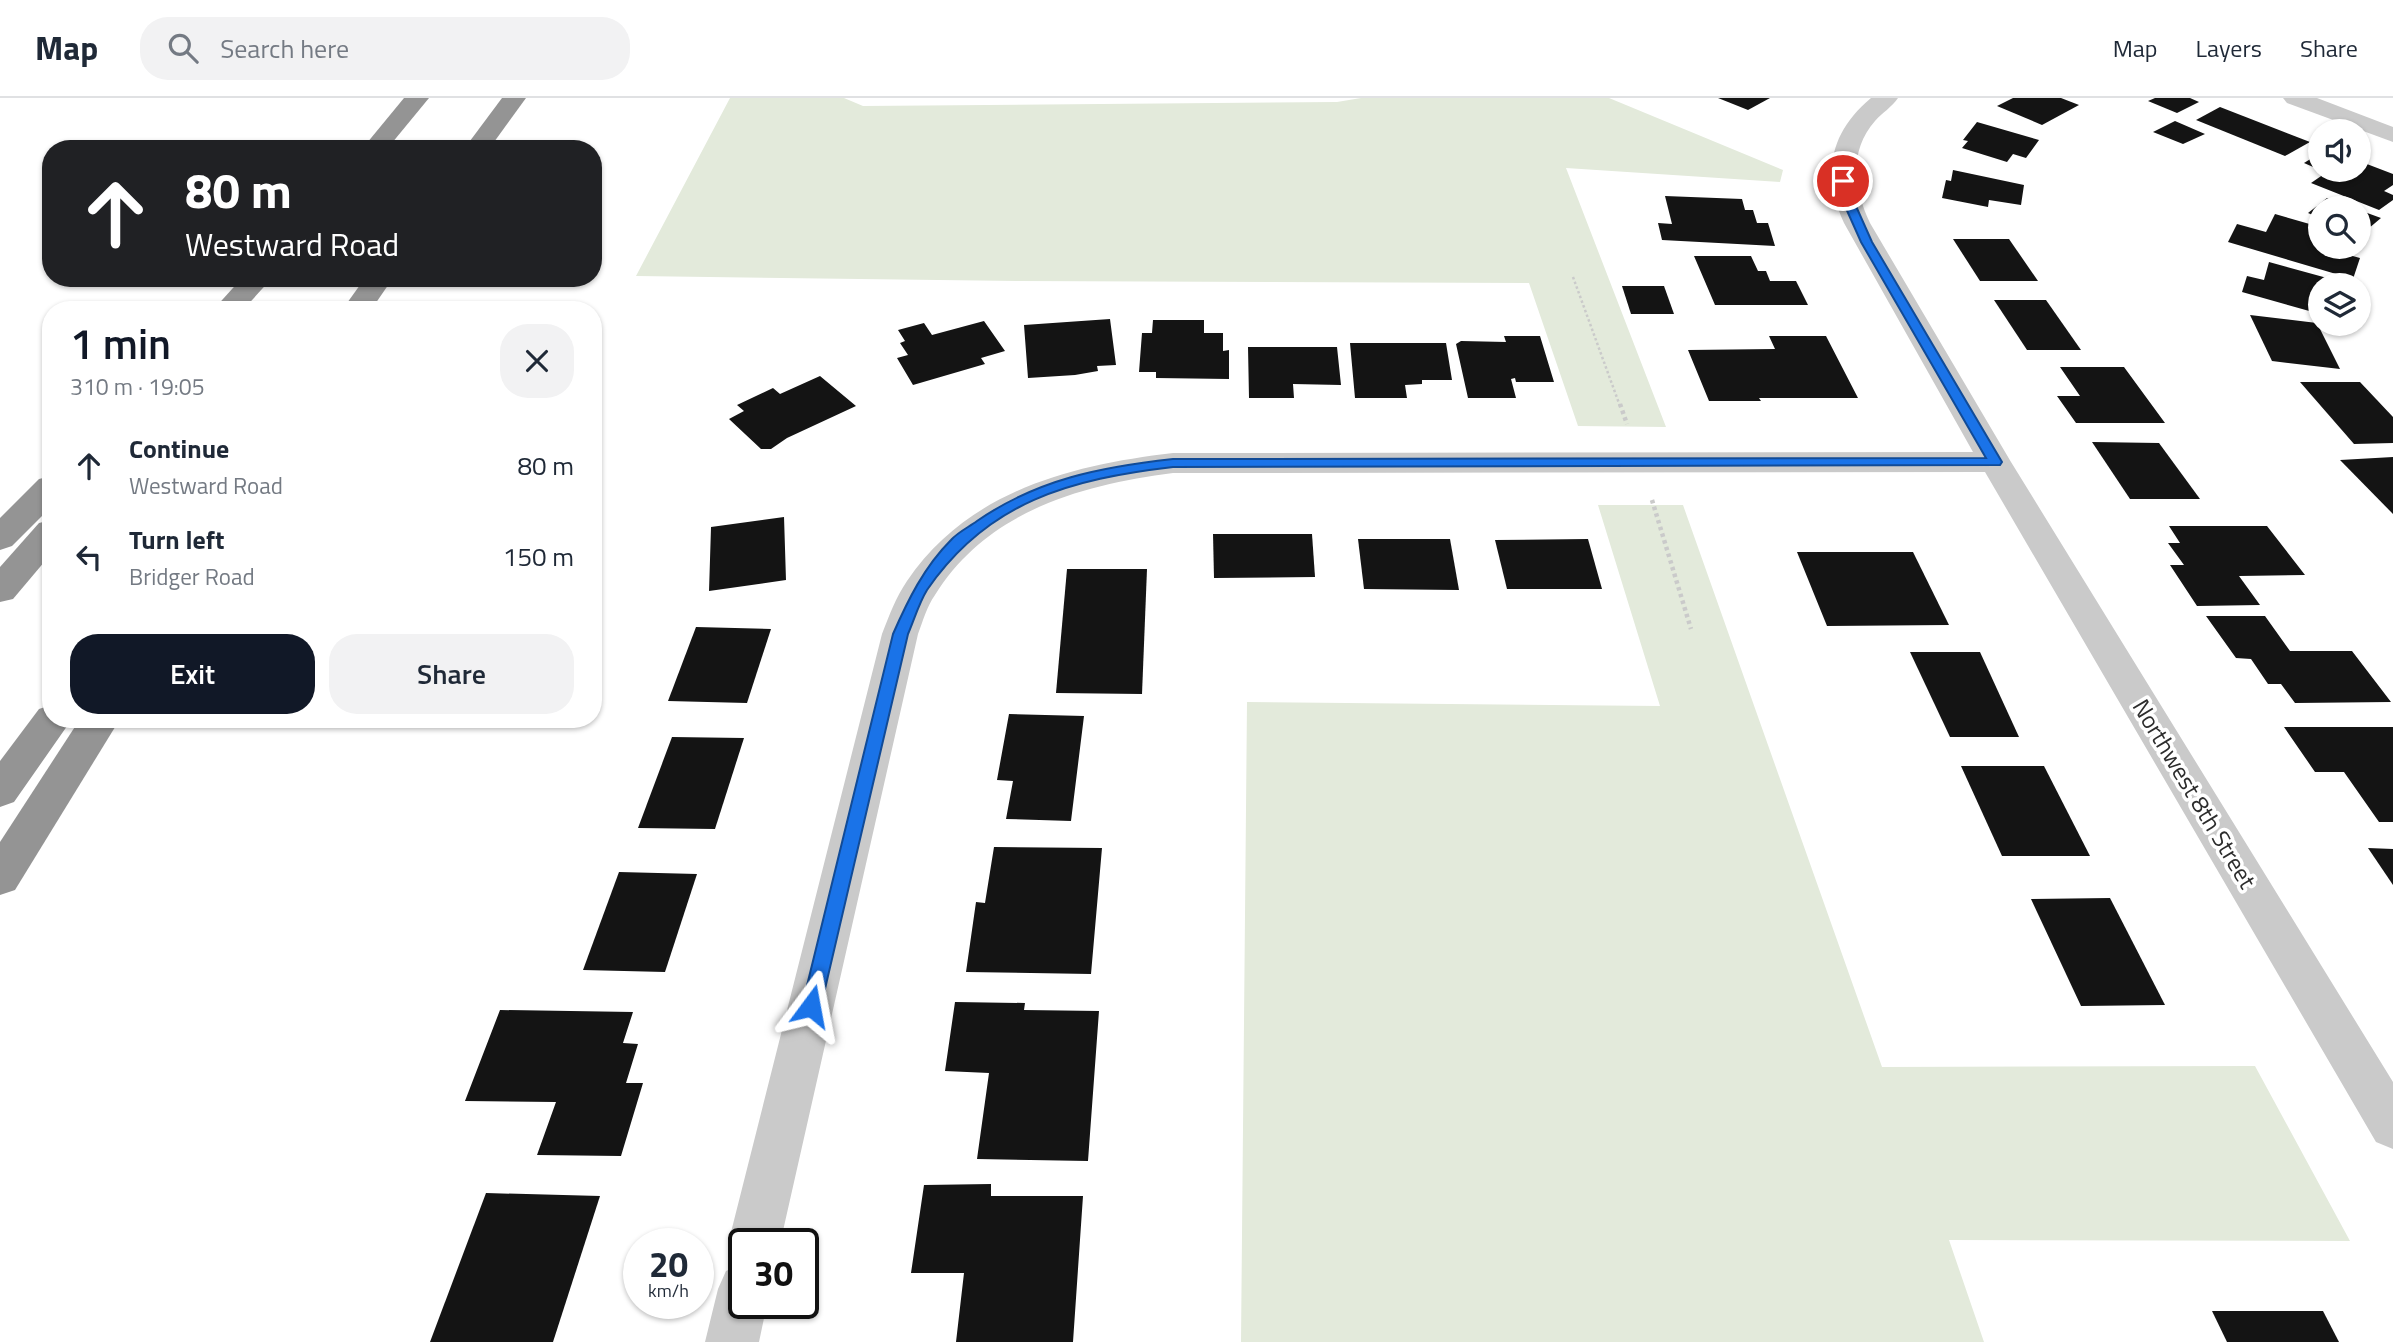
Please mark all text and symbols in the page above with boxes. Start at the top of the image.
search box [140,17,630,80]
text: Map [35,23,98,73]
icon: search [164,29,202,67]
text: Search here [220,29,349,68]
text: Map [2113,30,2158,66]
text: Layers [2196,30,2262,66]
text: Share [2300,30,2358,66]
map controls [2308,119,2371,336]
button: sound [2308,119,2371,182]
pin [1813,151,1873,211]
text: 80 m [185,152,292,227]
icon: arrive [1824,162,1862,200]
icon: ahead [70,168,161,259]
button: search [2308,196,2371,259]
text: Westward Road [185,220,399,268]
button: layers [2308,273,2371,336]
text: 1 min [70,311,171,375]
button: close [500,324,574,398]
text: 310 m · 19:05 [70,369,205,404]
text: Continue [129,429,229,468]
text: 80 m [517,446,574,485]
icon: ahead [70,447,108,485]
text: Westward Road [129,468,283,503]
text: Turn left [129,520,224,559]
text: 150 m [503,537,574,576]
icon: left [70,538,108,576]
text: Bridger Road [129,559,255,594]
button: Exit [70,634,315,714]
button: Share [329,634,574,714]
street label: Northwest 8th Street [2124,692,2266,896]
position arrow [774,969,848,1043]
speed limit sign: 30 [728,1228,819,1319]
text: 20 [649,1237,688,1291]
text: km/h [648,1277,689,1304]

